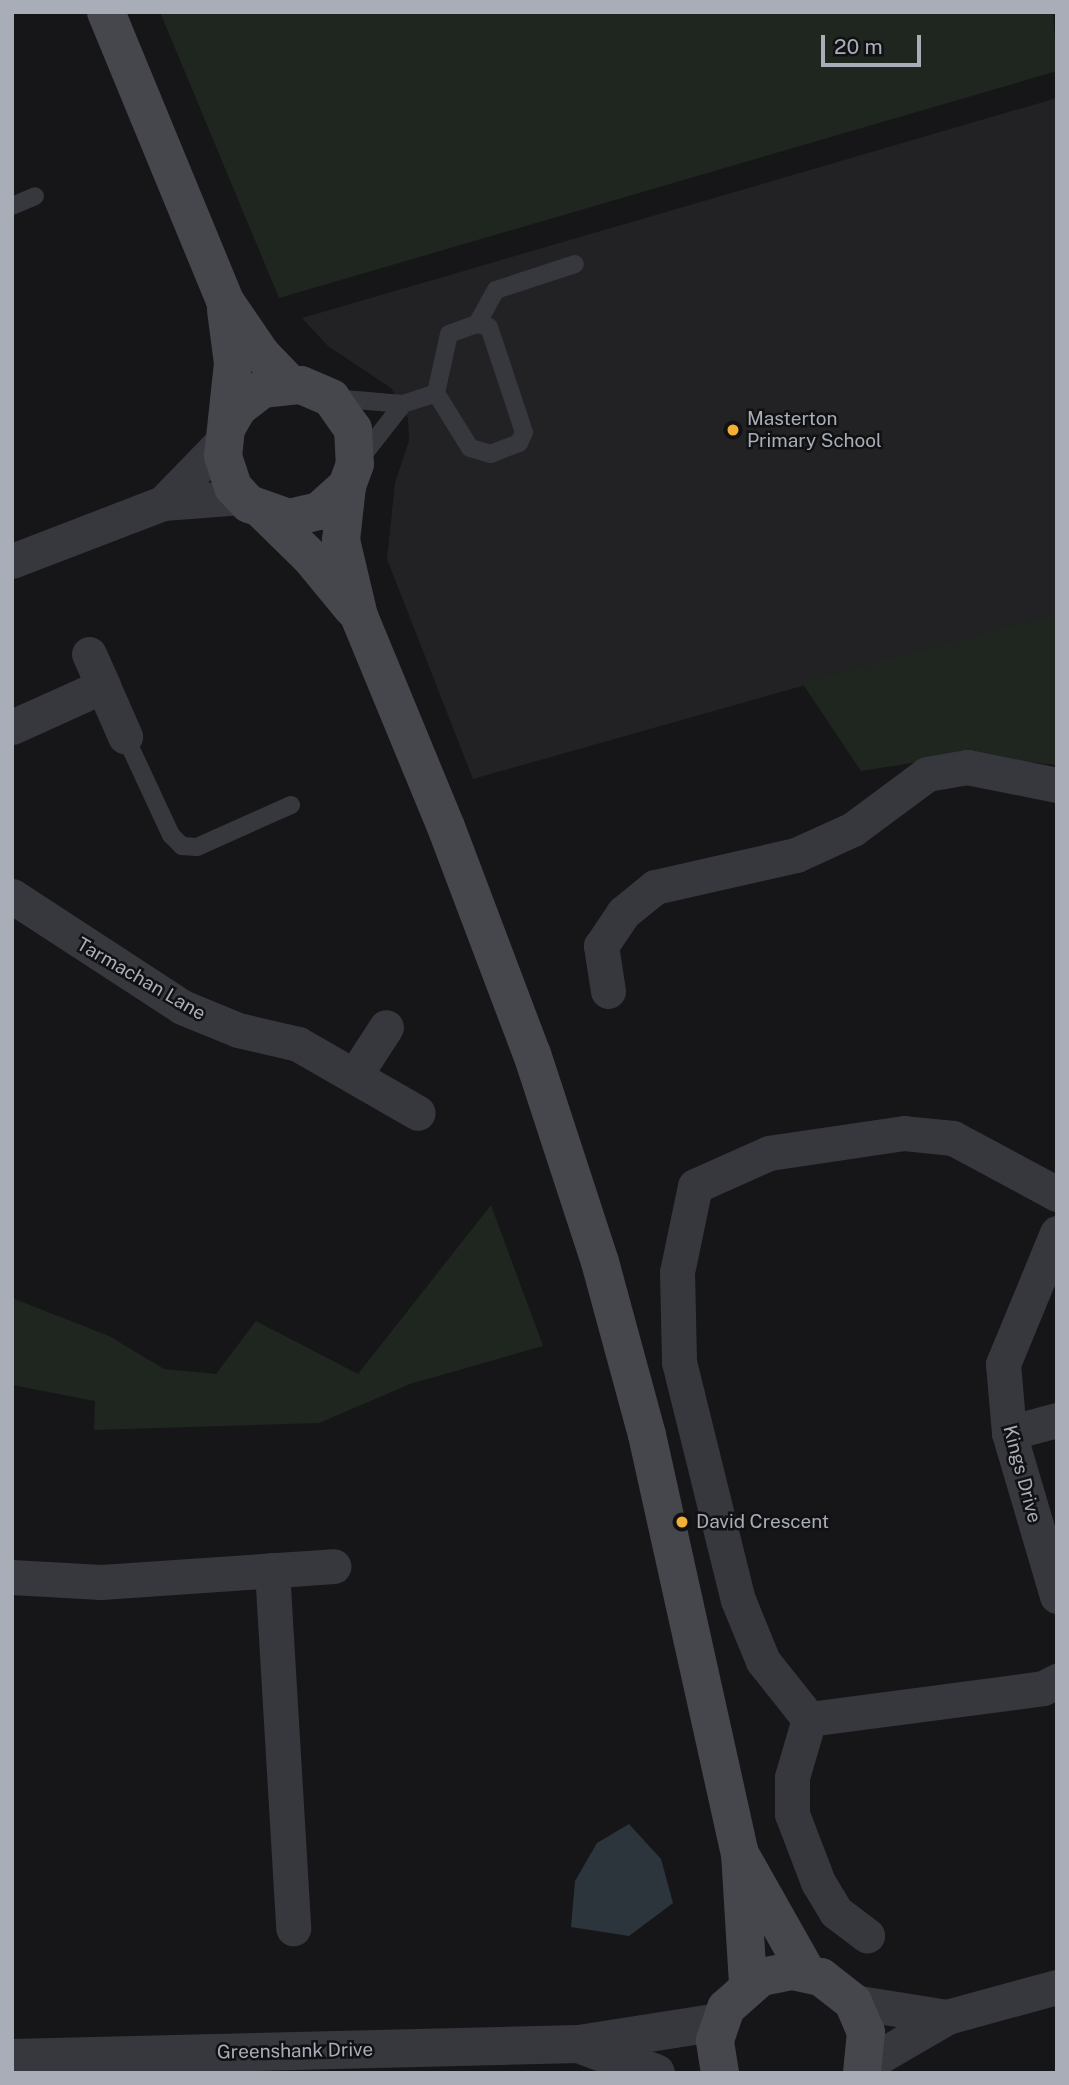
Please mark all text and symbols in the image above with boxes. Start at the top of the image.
scale bar [824,21,924,65]
text: 20 m [834,34,883,59]
place label: Masterton Primary School [747,408,882,452]
marker: Masterton Primary School [725,422,741,438]
street label: Tarmachan Lane [72,933,210,1025]
street label: Kings Drive [998,1423,1046,1525]
place label: David Crescent [696,1511,829,1533]
marker: David Crescent [674,1514,690,1530]
street label: Greenshank Drive [217,2038,373,2064]

